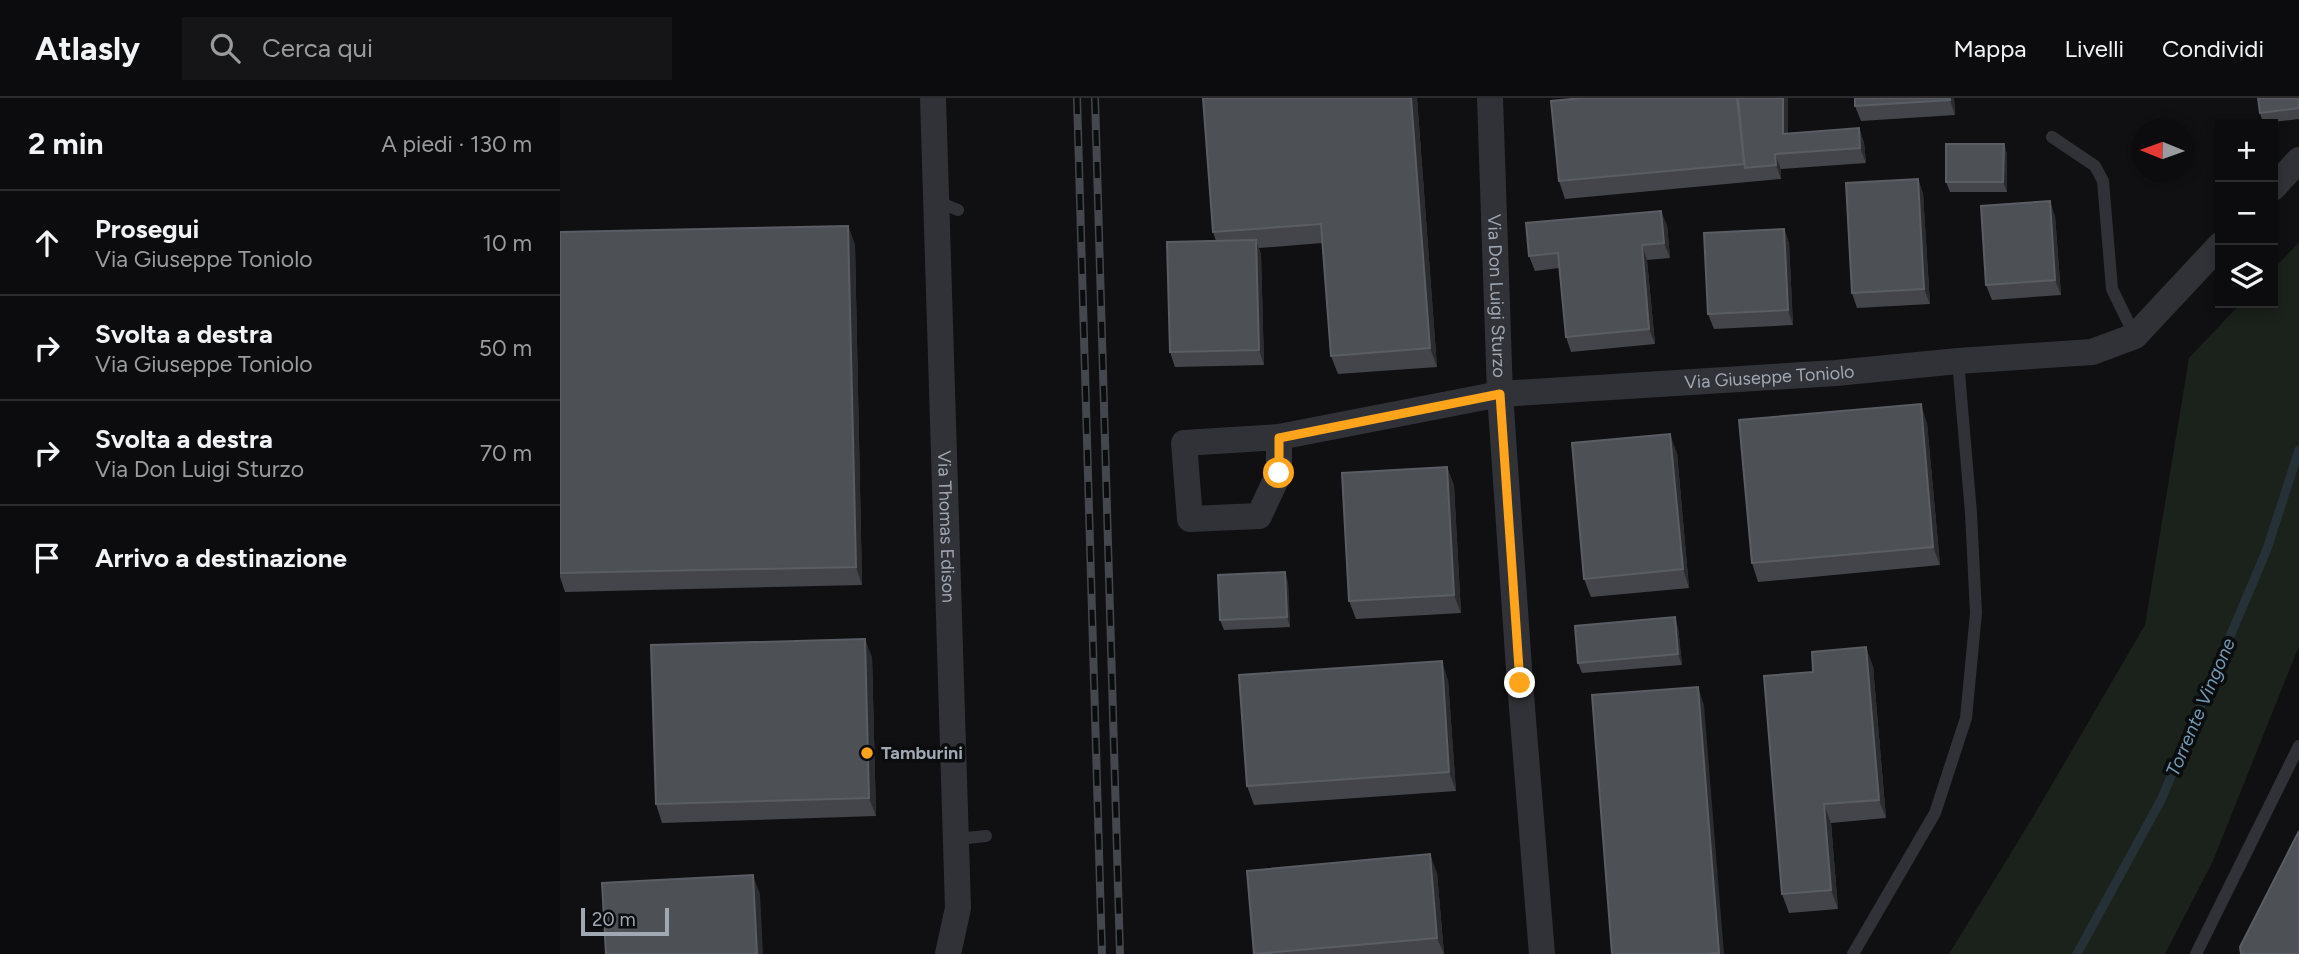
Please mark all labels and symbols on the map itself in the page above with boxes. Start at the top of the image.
north arrow [2131,119,2194,182]
street label: Via Don Luigi Sturzo [1483,214,1510,378]
street label: Via Giuseppe Toniolo [1684,360,1855,393]
street label: Via Thomas Edison [933,450,960,603]
route start [1263,457,1294,488]
water label: Torrente Vingone [2161,634,2240,780]
route end [1504,667,1535,698]
place label: Tamburini [881,742,963,764]
marker: Tamburini [859,745,875,761]
scale bar [581,905,668,937]

